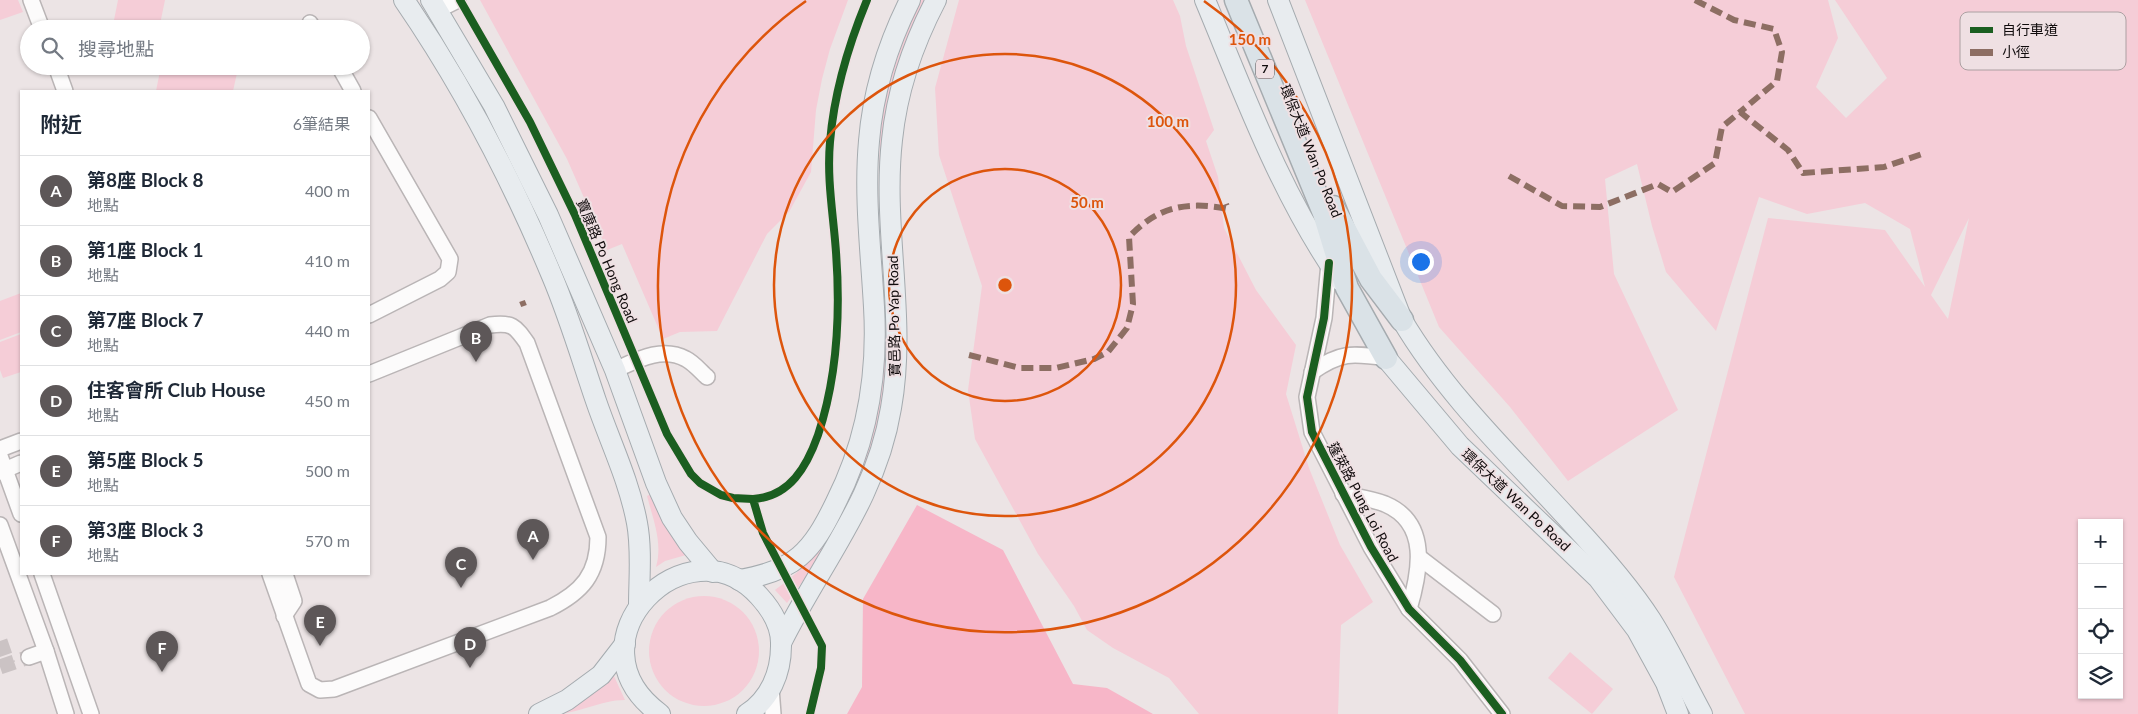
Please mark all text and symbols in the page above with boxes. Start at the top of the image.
legend [1960,12,2126,70]
search box [20,20,370,75]
text: 自行車道 [2002,21,2058,38]
text: 150 m [1229,30,1271,48]
icon: search [38,34,66,62]
text: 搜尋地點 [78,37,154,60]
text: 小徑 [2002,43,2030,60]
road number: 7 [1256,60,1274,78]
street label: 環保大道 Wan Po Road [1277,82,1346,220]
text: 附近 [40,111,82,136]
text: 100 m [1147,112,1189,130]
text: 6筆結果 [293,114,350,133]
text: 第8座 Block 8 [87,168,204,191]
text: A [50,181,62,200]
text: 400 m [305,181,350,200]
text: 50 m [1070,193,1104,211]
text: 地點 [87,195,119,214]
street label: 寶康路 Po Hong Road [574,196,641,325]
text: 第1座 Block 1 [87,238,204,261]
your location [1408,249,1434,275]
text: B [51,251,61,270]
text: 410 m [305,251,350,270]
street label: 寶邑路 Po Yap Road [884,255,903,377]
text: 地點 [87,265,119,284]
centre of rings [996,276,1014,294]
text: 第7座 Block 7 [87,308,204,331]
text: C [51,321,61,340]
text: 440 m [305,321,350,340]
pin: B [460,321,492,362]
text: 地點 [87,335,119,354]
text: 住客會所 Club House [87,378,266,401]
text: D [50,391,62,410]
text: 450 m [305,391,350,410]
text: 地點 [87,405,119,424]
street label: 蓬萊路 Pung Loi Road [1325,439,1402,564]
street label: 環保大道 Wan Po Road [1459,445,1574,554]
text: 第5座 Block 5 [87,448,204,471]
text: E [51,461,61,480]
text: 500 m [305,461,350,480]
text: 地點 [87,475,119,494]
text: 第3座 Block 3 [87,518,204,541]
pin: A [517,519,549,560]
map controls [2078,519,2123,699]
button: + [2078,519,2123,564]
text: F [51,531,61,550]
text: 570 m [305,531,350,550]
text: 地點 [87,545,119,564]
pin: C [445,547,477,588]
button: − [2078,564,2123,609]
pin: E [304,605,336,646]
button: locate [2078,609,2123,654]
pin: D [454,627,486,668]
pin: F [146,631,178,672]
button: layers [2078,654,2123,699]

